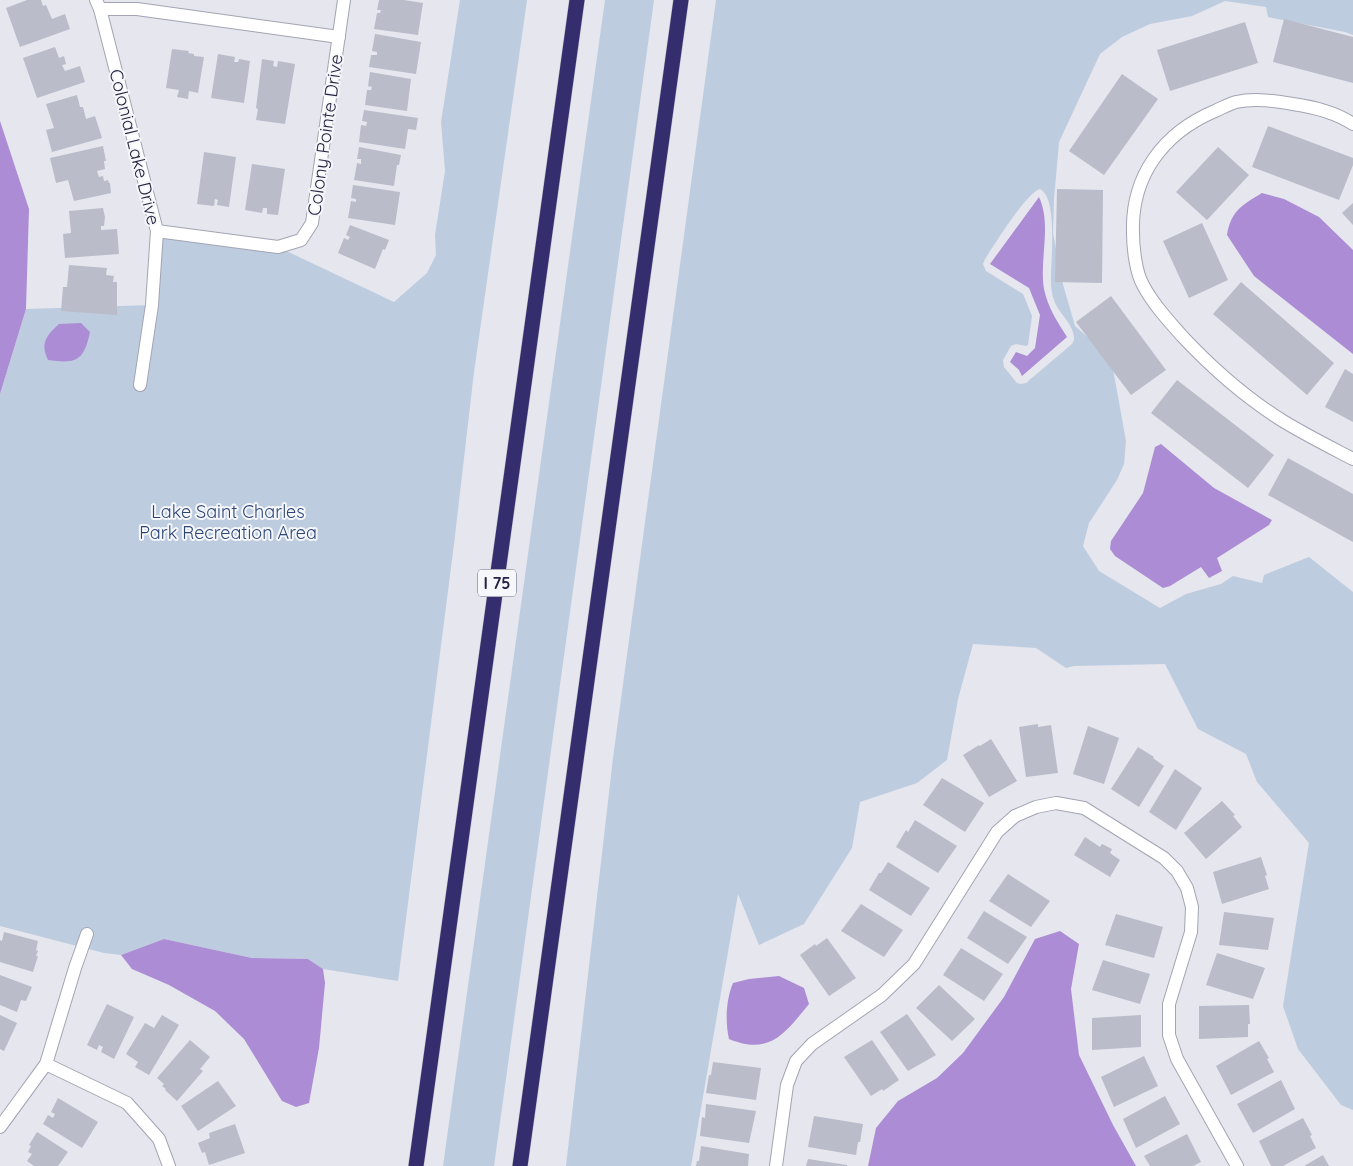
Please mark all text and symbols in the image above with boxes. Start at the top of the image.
street label: Colony Pointe Drive [302,53,348,217]
street label: Colonial Lake Drive [105,67,165,227]
park label: Lake Saint Charles Park Recreation Area [139,500,317,544]
road number: I 75 [478,570,516,596]

